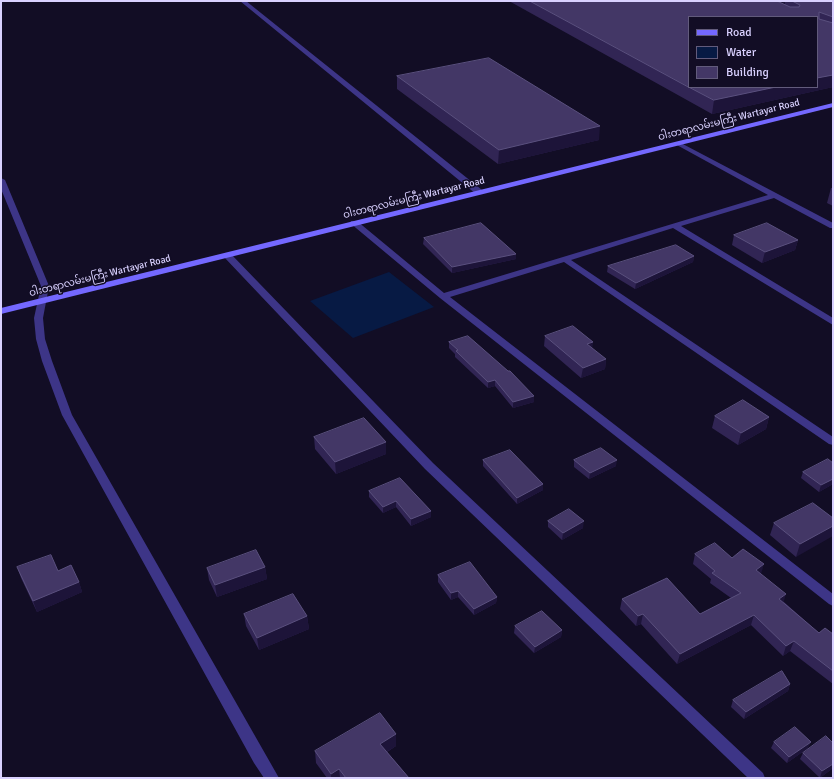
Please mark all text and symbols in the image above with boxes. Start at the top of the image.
legend [688,16,818,88]
text: Road [726,25,752,40]
text: Water [726,45,756,60]
text: Building [726,65,769,80]
street label: ဝါးတရာလမ်းမကြီး Wartayar Road [657,97,801,143]
street label: ဝါးတရာလမ်းမကြီး Wartayar Road [342,175,486,221]
street label: ဝါးတရာလမ်းမကြီး Wartayar Road [28,253,172,299]

